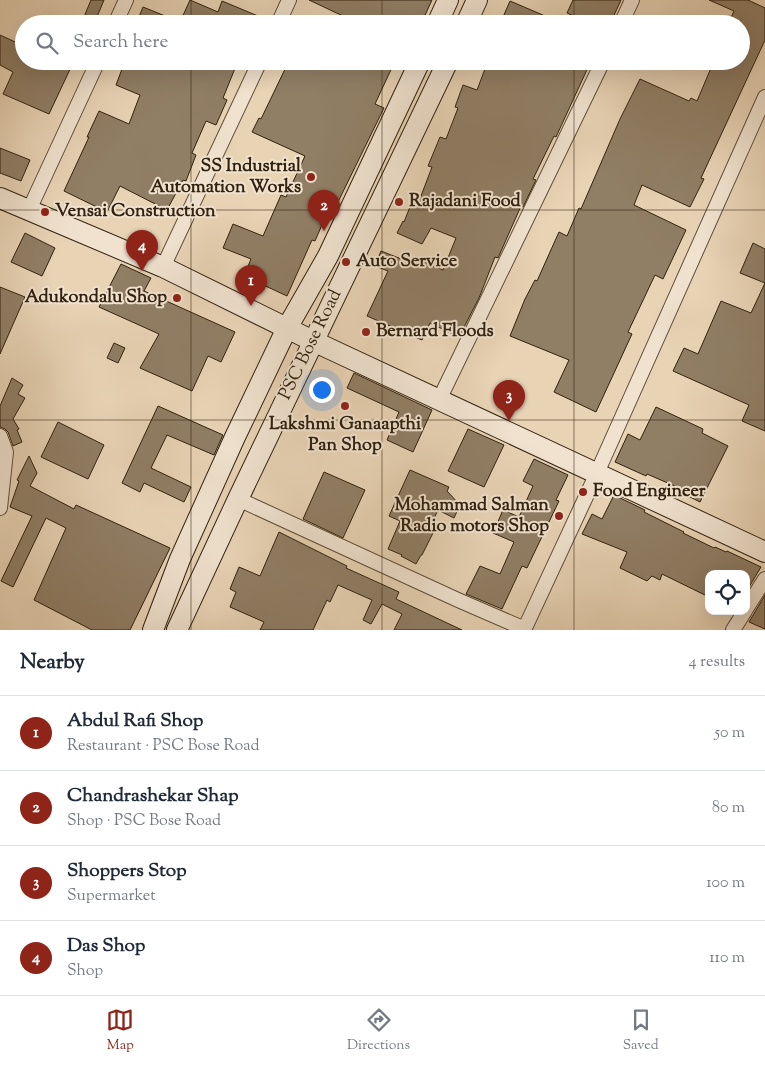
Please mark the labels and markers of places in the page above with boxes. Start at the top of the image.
place label: SS Industrial Automation Works [151,154,302,201]
marker: SS Industrial Automation Works [305,171,317,183]
place label: Rajadani Food [409,189,522,215]
pin: 2 [308,190,340,231]
marker: Rajadani Food [393,196,405,208]
place label: Vensai Construction [55,199,216,225]
marker: Vensai Construction [39,206,51,218]
pin: 4 [126,230,158,271]
place label: Auto Service [356,249,458,275]
marker: Auto Service [340,256,352,268]
pin: 1 [235,265,267,306]
place label: Adukondalu Shop [25,285,167,311]
marker: Adukondalu Shop [171,292,183,304]
place label: Bernard Floods [376,319,494,345]
marker: Bernard Floods [360,326,372,338]
pin: 3 [493,380,525,421]
marker: Lakshmi Ganaapthi Pan Shop [339,400,351,412]
place label: Lakshmi Ganaapthi Pan Shop [269,412,422,459]
place label: Food Engineer [593,479,706,505]
marker: Food Engineer [577,486,589,498]
place label: Mohammad Salman Radio motors Shop [394,493,549,540]
marker: Mohammad Salman Radio motors Shop [553,510,565,522]

